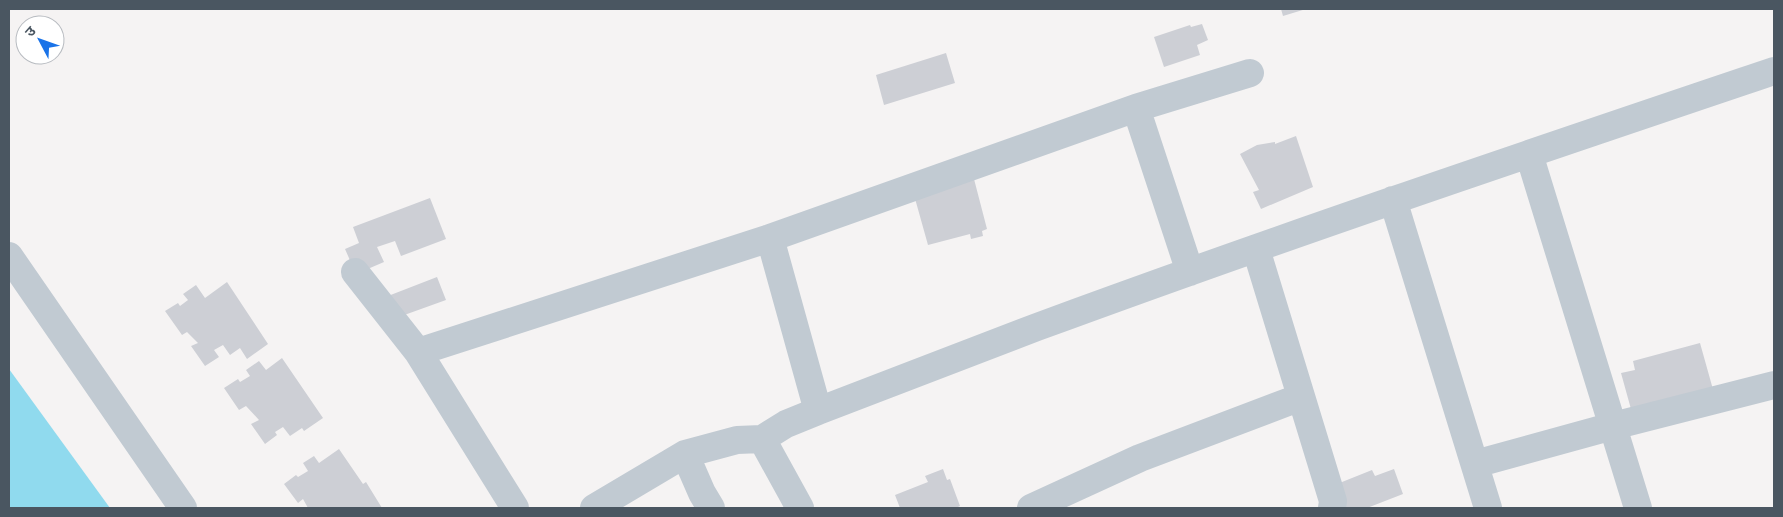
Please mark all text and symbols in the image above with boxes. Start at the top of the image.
north arrow [15,15,65,65]
text: उ [21,22,39,40]

